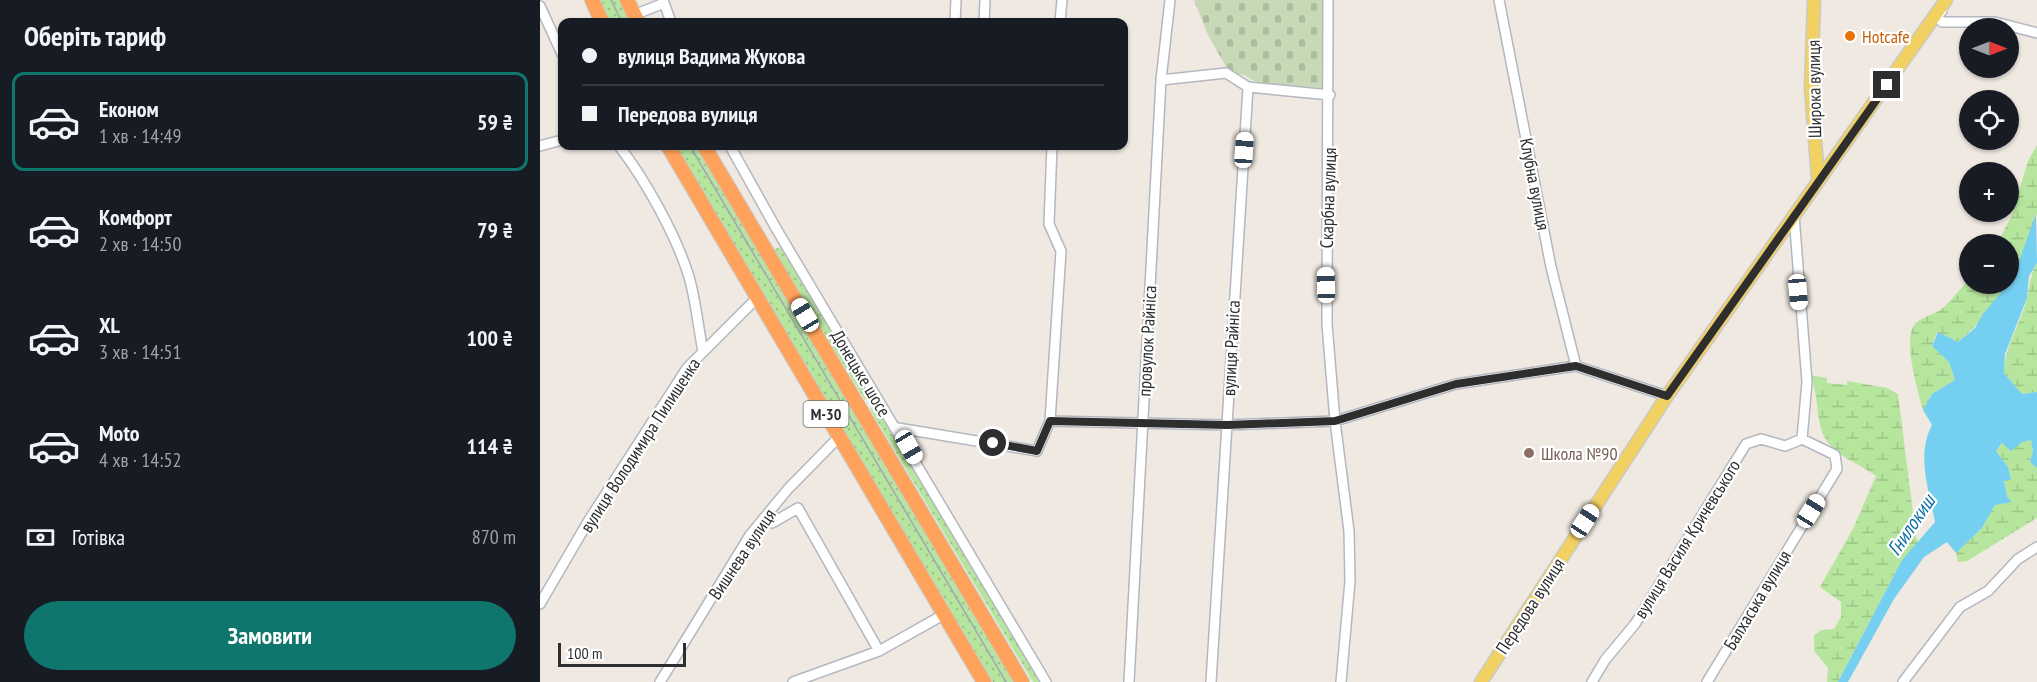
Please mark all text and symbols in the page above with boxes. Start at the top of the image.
north arrow [1959,18,2019,78]
map controls [1959,18,2019,294]
text: Оберіть тариф [24,19,166,53]
place label: Hotcafe [1862,25,1910,48]
marker: Hotcafe [1843,29,1857,43]
street label: Широка вулиця [1802,40,1826,138]
text: вулиця Вадима Жукова [618,42,805,70]
route end [1873,71,1900,98]
button: locate [1959,90,2019,150]
icon: car [27,95,81,149]
text: Економ [99,95,159,123]
text: Передова вулиця [618,100,758,128]
text: 59 ₴ [477,108,513,136]
text: 1 хв · 14:49 [99,123,181,149]
car [1234,131,1254,169]
street label: Клубна вулиця [1515,136,1555,232]
street label: Скарбна вулиця [1315,147,1341,249]
button: + [1959,162,2019,222]
icon: car [27,203,81,257]
text: Комфорт [99,203,172,231]
text: 79 ₴ [477,216,513,244]
text: 2 хв · 14:50 [99,231,181,257]
button: − [1959,234,2019,294]
car [1317,267,1335,303]
car [1787,273,1809,311]
street label: провулок Райніса [1133,285,1161,397]
car [788,295,822,335]
street label: вулиця Райніса [1217,300,1245,396]
icon: car [27,311,81,365]
text: XL [99,311,120,339]
text: 100 ₴ [466,324,513,352]
street label: Донецьке шосе [826,325,896,421]
text: 3 хв · 14:51 [99,339,181,365]
street label: вулиця Володимира Пилишенка [575,353,705,537]
road number: М-30 [804,401,848,427]
icon: car [27,419,81,473]
text: Moto [99,419,140,447]
car [892,427,926,467]
route start [979,429,1006,456]
text: 114 ₴ [466,432,513,460]
place label: Школа №90 [1541,442,1618,465]
marker: Школа №90 [1522,446,1536,460]
text: 4 хв · 14:52 [99,447,181,473]
street label: вулиця Василя Кричевського [1629,455,1745,623]
water label: Гнилокиш [1881,488,1942,560]
car [1794,491,1828,531]
car [1568,501,1602,541]
street label: Вишнева вулиця [703,504,781,604]
icon: cash [24,521,57,554]
text: Готівка [72,523,125,551]
text: 870 m [472,524,516,550]
street label: Балхаська вулиця [1718,546,1796,654]
street label: Передова вулиця [1490,554,1570,658]
button: Замовити [24,601,516,670]
scale bar [558,640,686,668]
text: 100 m [567,643,602,663]

